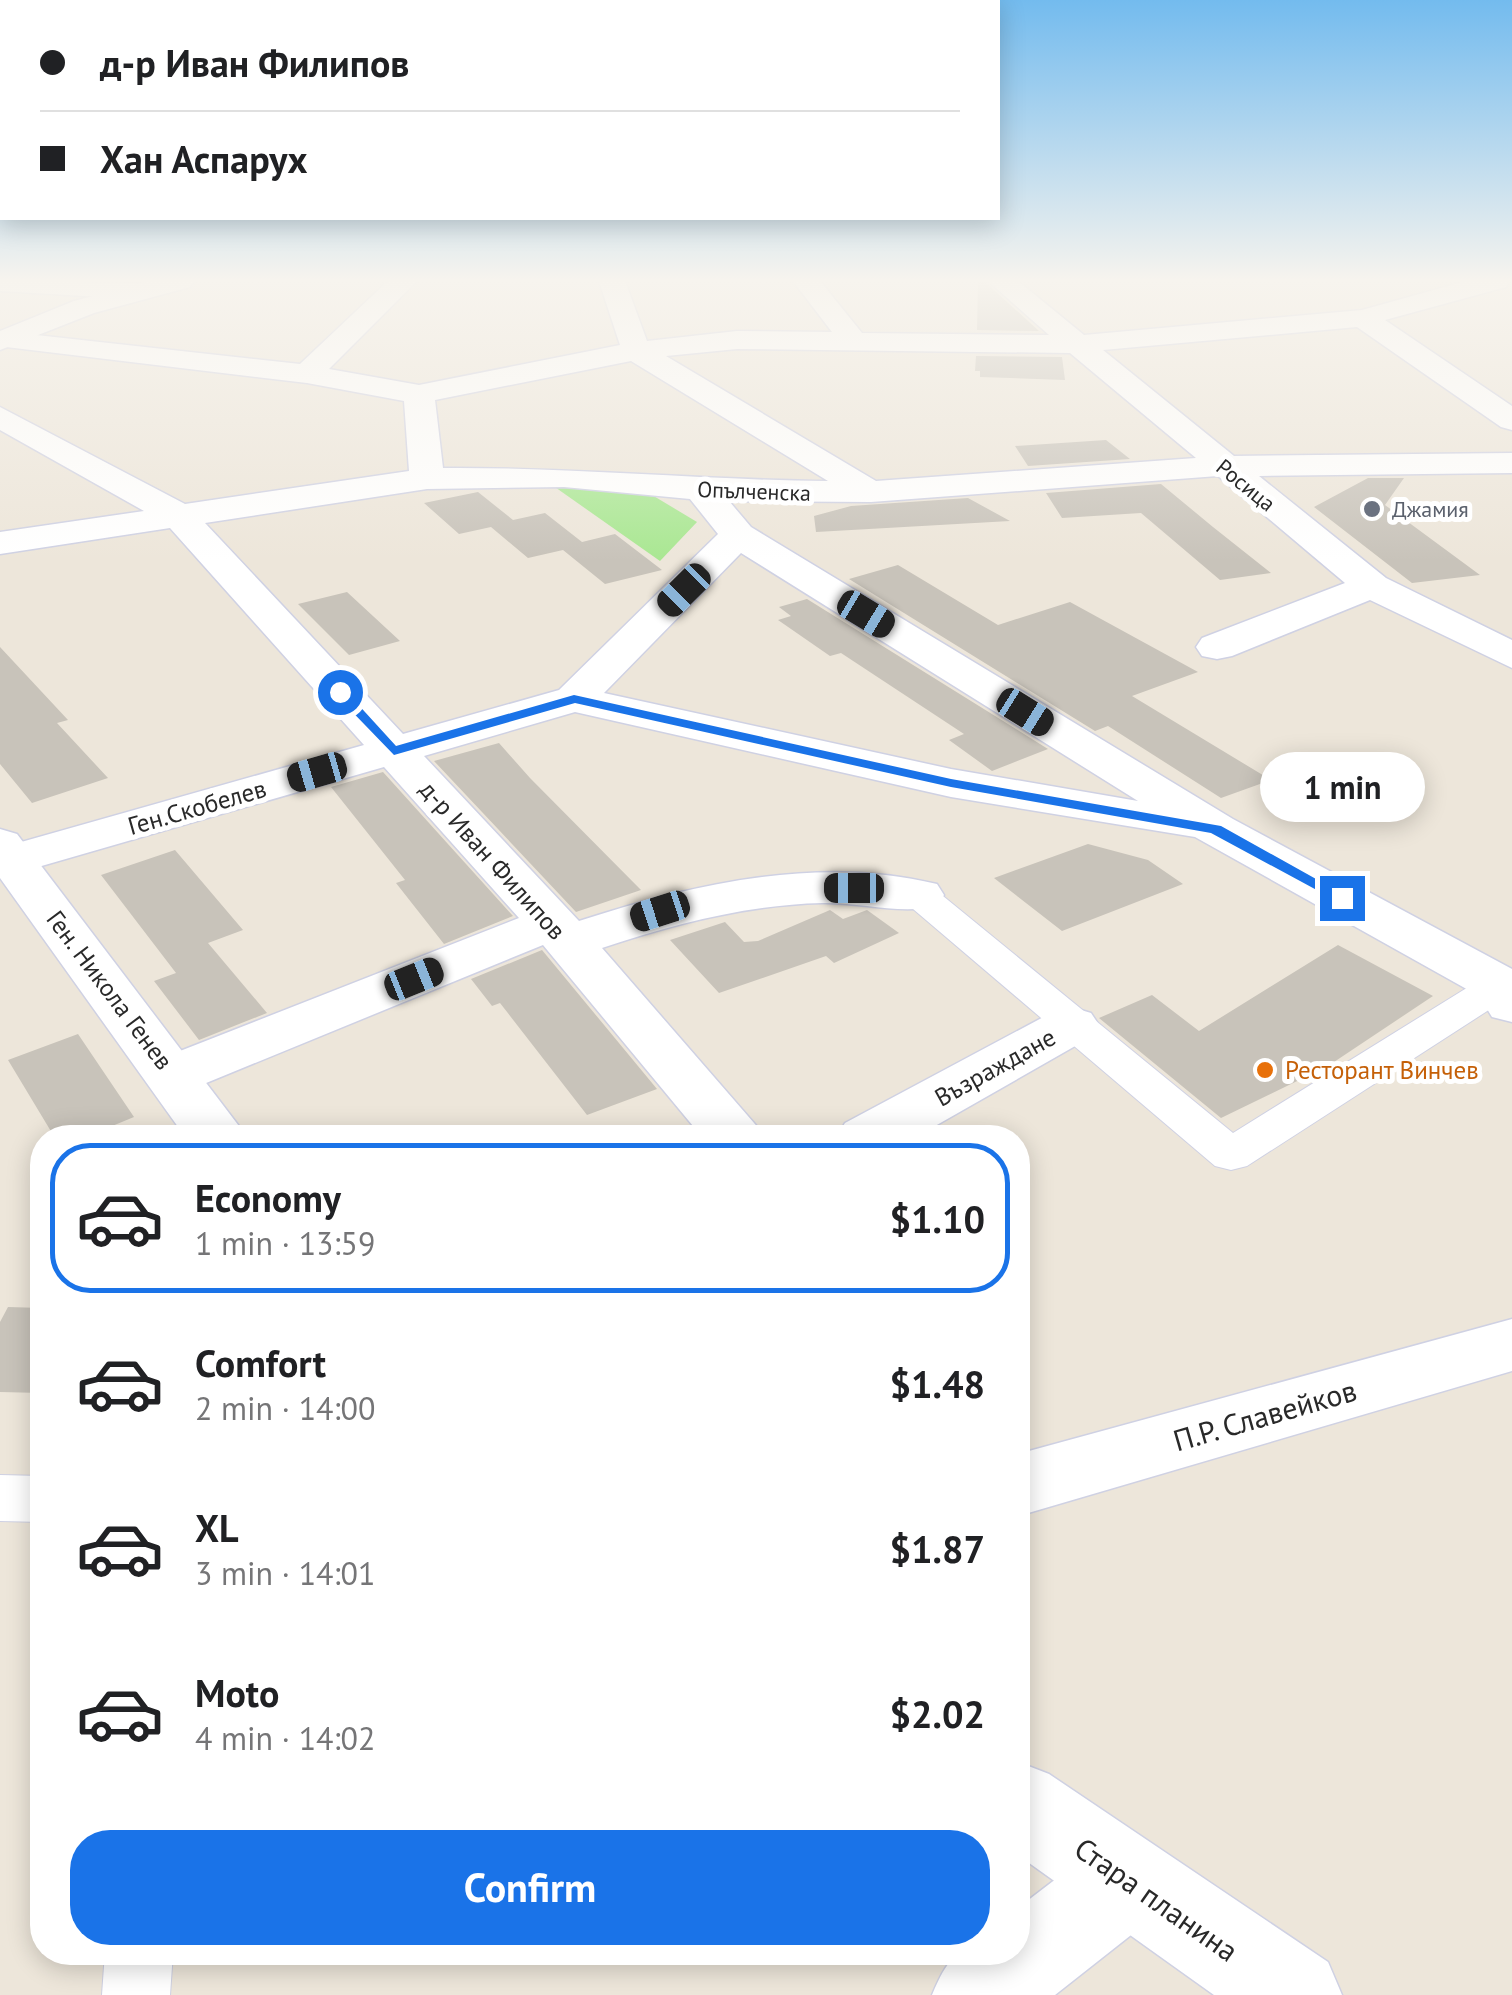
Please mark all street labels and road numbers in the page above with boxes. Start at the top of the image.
street label: Росица [1211,453,1281,517]
street label: Опълченска [697,475,811,507]
street label: Ген.Скобелев [124,772,270,842]
street label: д-р Иван Филипов [413,774,573,946]
street label: Ген. Никола Генев [40,904,180,1076]
street label: Възраждане [929,1021,1061,1113]
street label: П.Р. Славейков [1168,1370,1361,1459]
street label: Стара планина [1067,1828,1246,1969]

